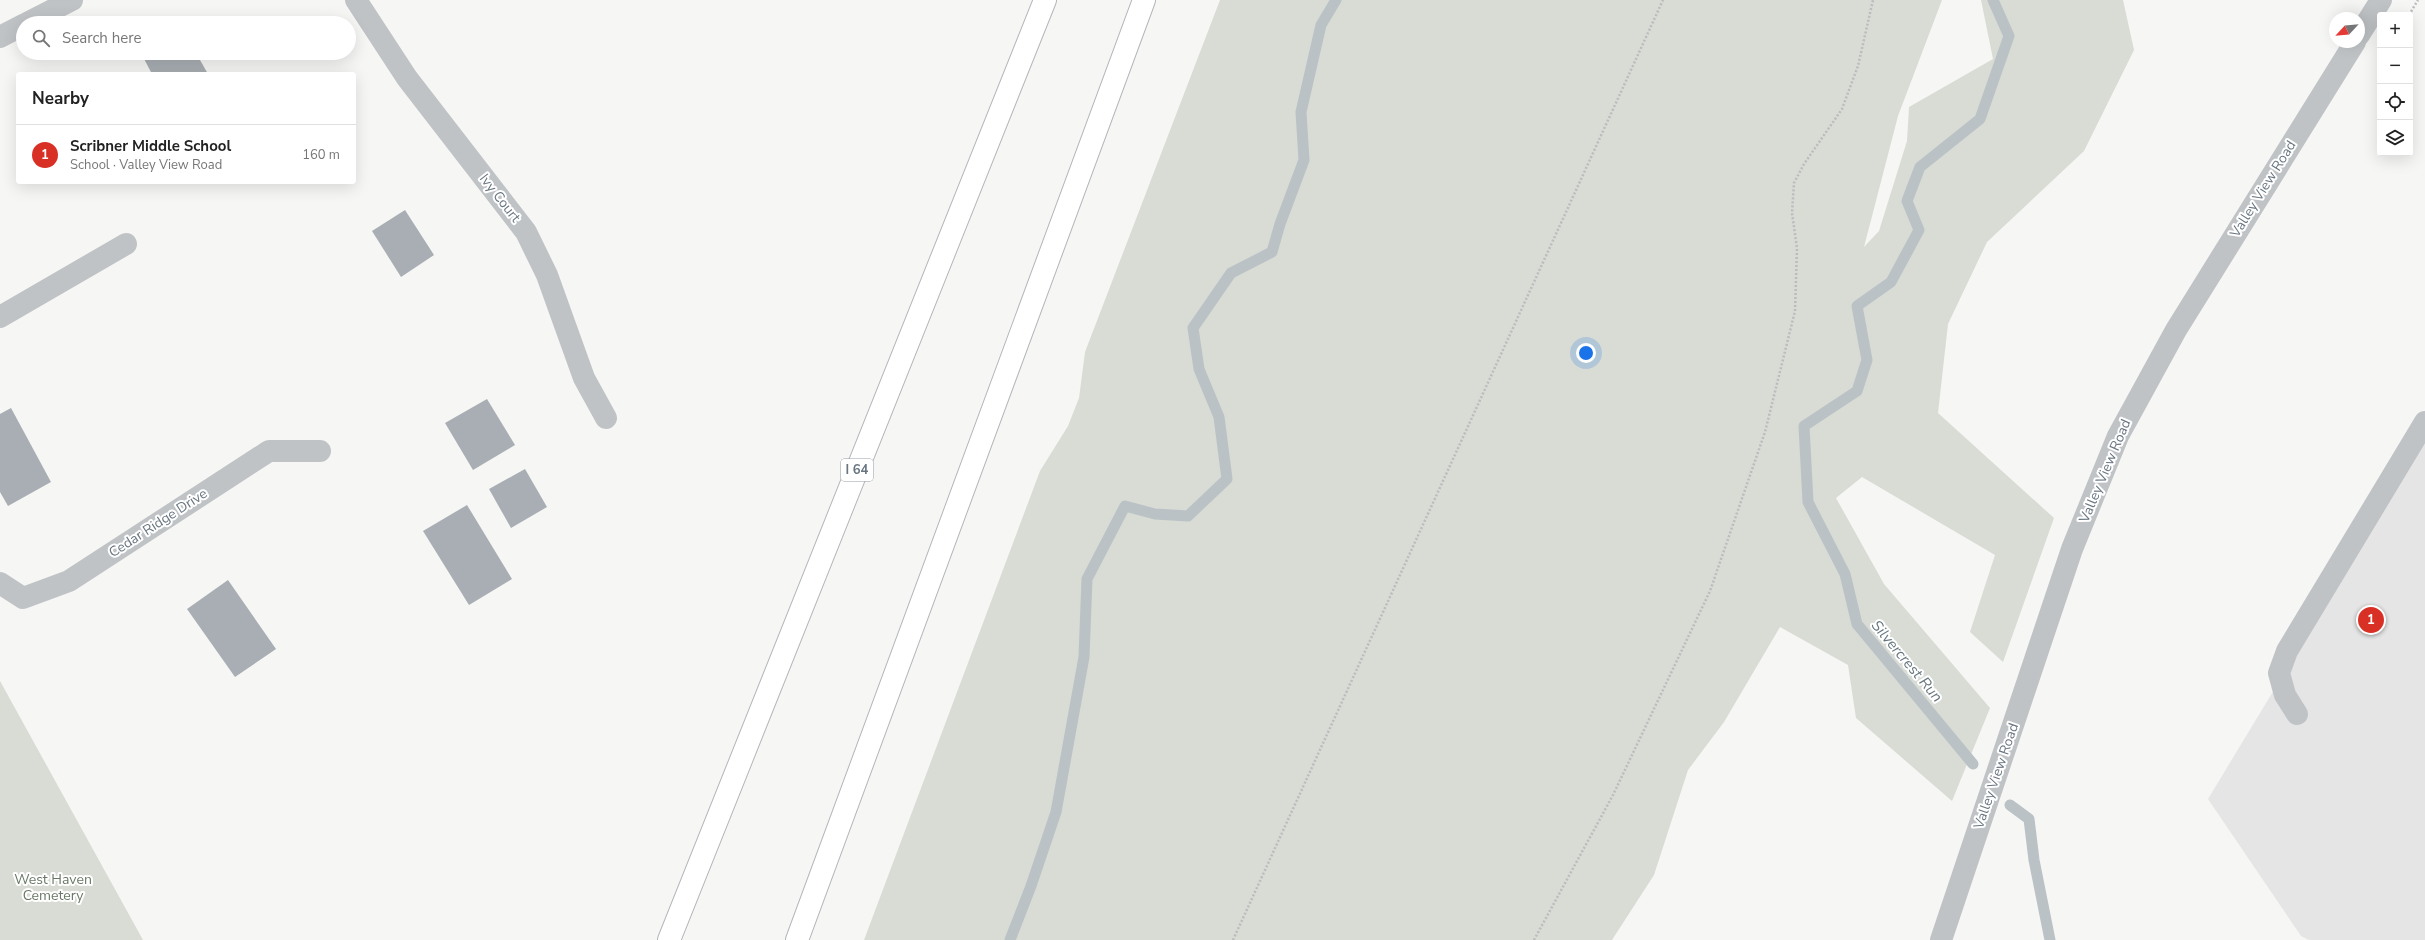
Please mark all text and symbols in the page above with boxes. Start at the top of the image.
north arrow [2329,12,2365,48]
map controls [2377,12,2413,156]
button: + [2377,12,2413,48]
search box [16,16,356,60]
icon: search [30,27,52,49]
text: Search here [62,28,142,48]
button: − [2377,48,2413,84]
button: locate [2377,84,2413,120]
text: Nearby [32,87,89,110]
button: layers [2377,120,2413,156]
text: Scribner Middle School [70,136,231,156]
street label: Valley View Road [2225,137,2300,242]
text: 1 [41,146,49,164]
text: 160 m [302,146,340,164]
text: School · Valley View Road [70,156,222,174]
street label: Ivy Court [475,170,525,226]
your location [1576,343,1596,363]
street label: Valley View Road [2074,416,2135,527]
road number: I 64 [841,459,873,481]
street label: Cedar Ridge Drive [105,484,211,562]
pin: 1 [2358,605,2384,635]
water label: Silvercrest Run [1867,616,1947,706]
street label: Valley View Road [1969,721,2023,832]
park label: West Haven Cemetery [14,870,92,905]

